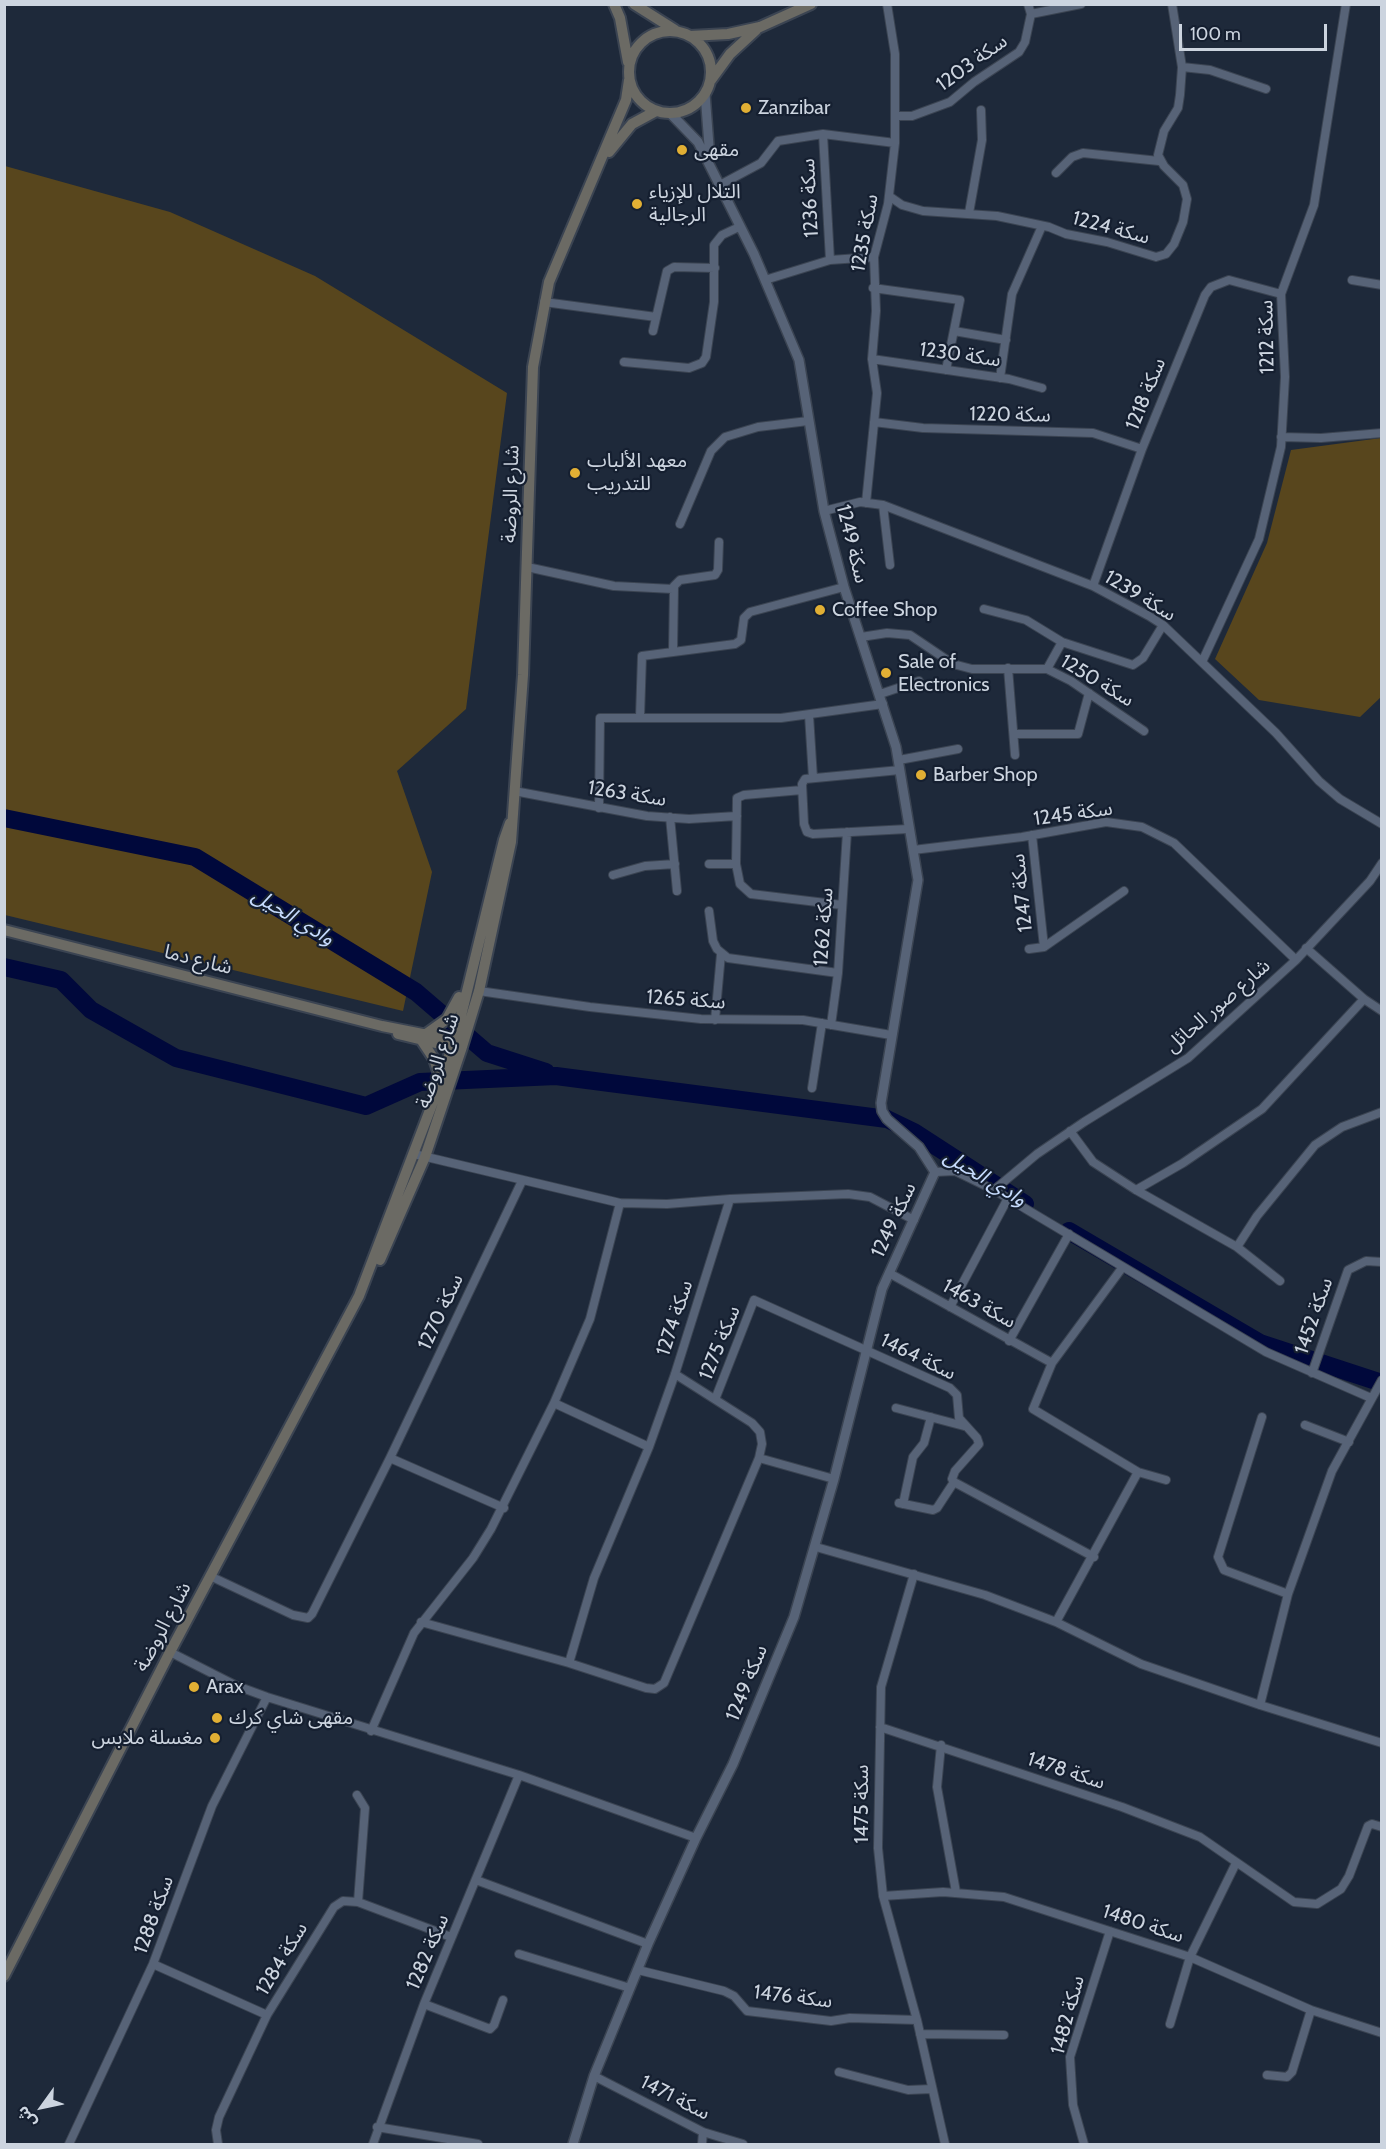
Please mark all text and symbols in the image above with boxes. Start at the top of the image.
scale bar [1182,12,1330,50]
text: 100 m [1190,23,1241,45]
street label: سكة 1203 [932,29,1012,97]
place label: Zanzibar [758,96,830,120]
marker: Zanzibar [739,101,753,115]
place label: مقهى [694,138,739,162]
marker: مقهى [675,143,689,157]
street label: سكة 1236 [796,158,824,238]
place label: التلال للإزياء الرجالية [649,180,741,227]
street label: سكة 1235 [846,192,884,274]
marker: التلال للإزياء الرجالية [630,197,644,211]
street label: سكة 1224 [1070,206,1152,250]
street label: سكة 1212 [1254,300,1280,374]
street label: سكة 1230 [918,337,1002,373]
street label: سكة 1218 [1121,354,1171,434]
street label: سكة 1220 [969,402,1051,428]
street label: شارع الروضة [497,445,525,543]
place label: معهد الألباب للتدريب [587,449,687,496]
marker: معهد الألباب للتدريب [568,466,582,480]
street label: سكة 1249 [831,502,873,586]
street label: سكة 1239 [1100,565,1180,627]
place label: Coffee Shop [832,598,937,622]
marker: Coffee Shop [813,603,827,617]
place label: Sale of Electronics [898,650,990,697]
street label: سكة 1250 [1056,650,1138,712]
marker: Sale of Electronics [879,666,893,680]
place label: Barber Shop [933,763,1038,787]
marker: Barber Shop [914,768,928,782]
street label: سكة 1263 [586,776,668,812]
street label: سكة 1245 [1032,797,1114,831]
street label: سكة 1247 [1006,853,1038,933]
water label: وادي الحيل [247,883,339,951]
street label: سكة 1262 [809,887,839,967]
street label: شارع دما [161,940,235,980]
street label: شارع صور الحائل [1161,954,1275,1058]
street label: سكة 1265 [646,985,726,1015]
street label: شارع الروضة [411,1011,465,1111]
water label: وادي الحيل [939,1144,1031,1212]
street label: سكة 1249 [866,1179,922,1261]
street label: سكة 1270 [413,1270,469,1354]
street label: سكة 1463 [938,1274,1020,1334]
street label: سكة 1452 [1290,1275,1338,1357]
street label: سكة 1274 [652,1277,698,1359]
street label: سكة 1275 [694,1302,746,1384]
street label: سكة 1464 [876,1328,960,1386]
street label: شارع الروضة [129,1578,197,1676]
street label: سكة 1249 [721,1641,773,1725]
place label: Arax [206,1675,244,1699]
marker: Arax [187,1680,201,1694]
place label: مقهى شاي كرك [229,1706,353,1730]
marker: مقهى شاي كرك [210,1711,224,1725]
place label: مغسلة ملابس [92,1726,203,1750]
marker: مغسلة ملابس [208,1731,222,1745]
street label: سكة 1478 [1024,1747,1108,1795]
street label: سكة 1475 [850,1764,874,1844]
street label: سكة 1288 [129,1873,179,1957]
street label: سكة 1480 [1099,1900,1187,1948]
street label: سكة 1282 [401,1911,455,1993]
street label: سكة 1284 [251,1918,313,2000]
street label: سكة 1482 [1046,1973,1090,2057]
street label: سكة 1476 [752,1980,834,2014]
street label: سكة 1471 [636,2070,714,2126]
north arrow [12,2077,72,2137]
text: ش [13,2103,40,2131]

